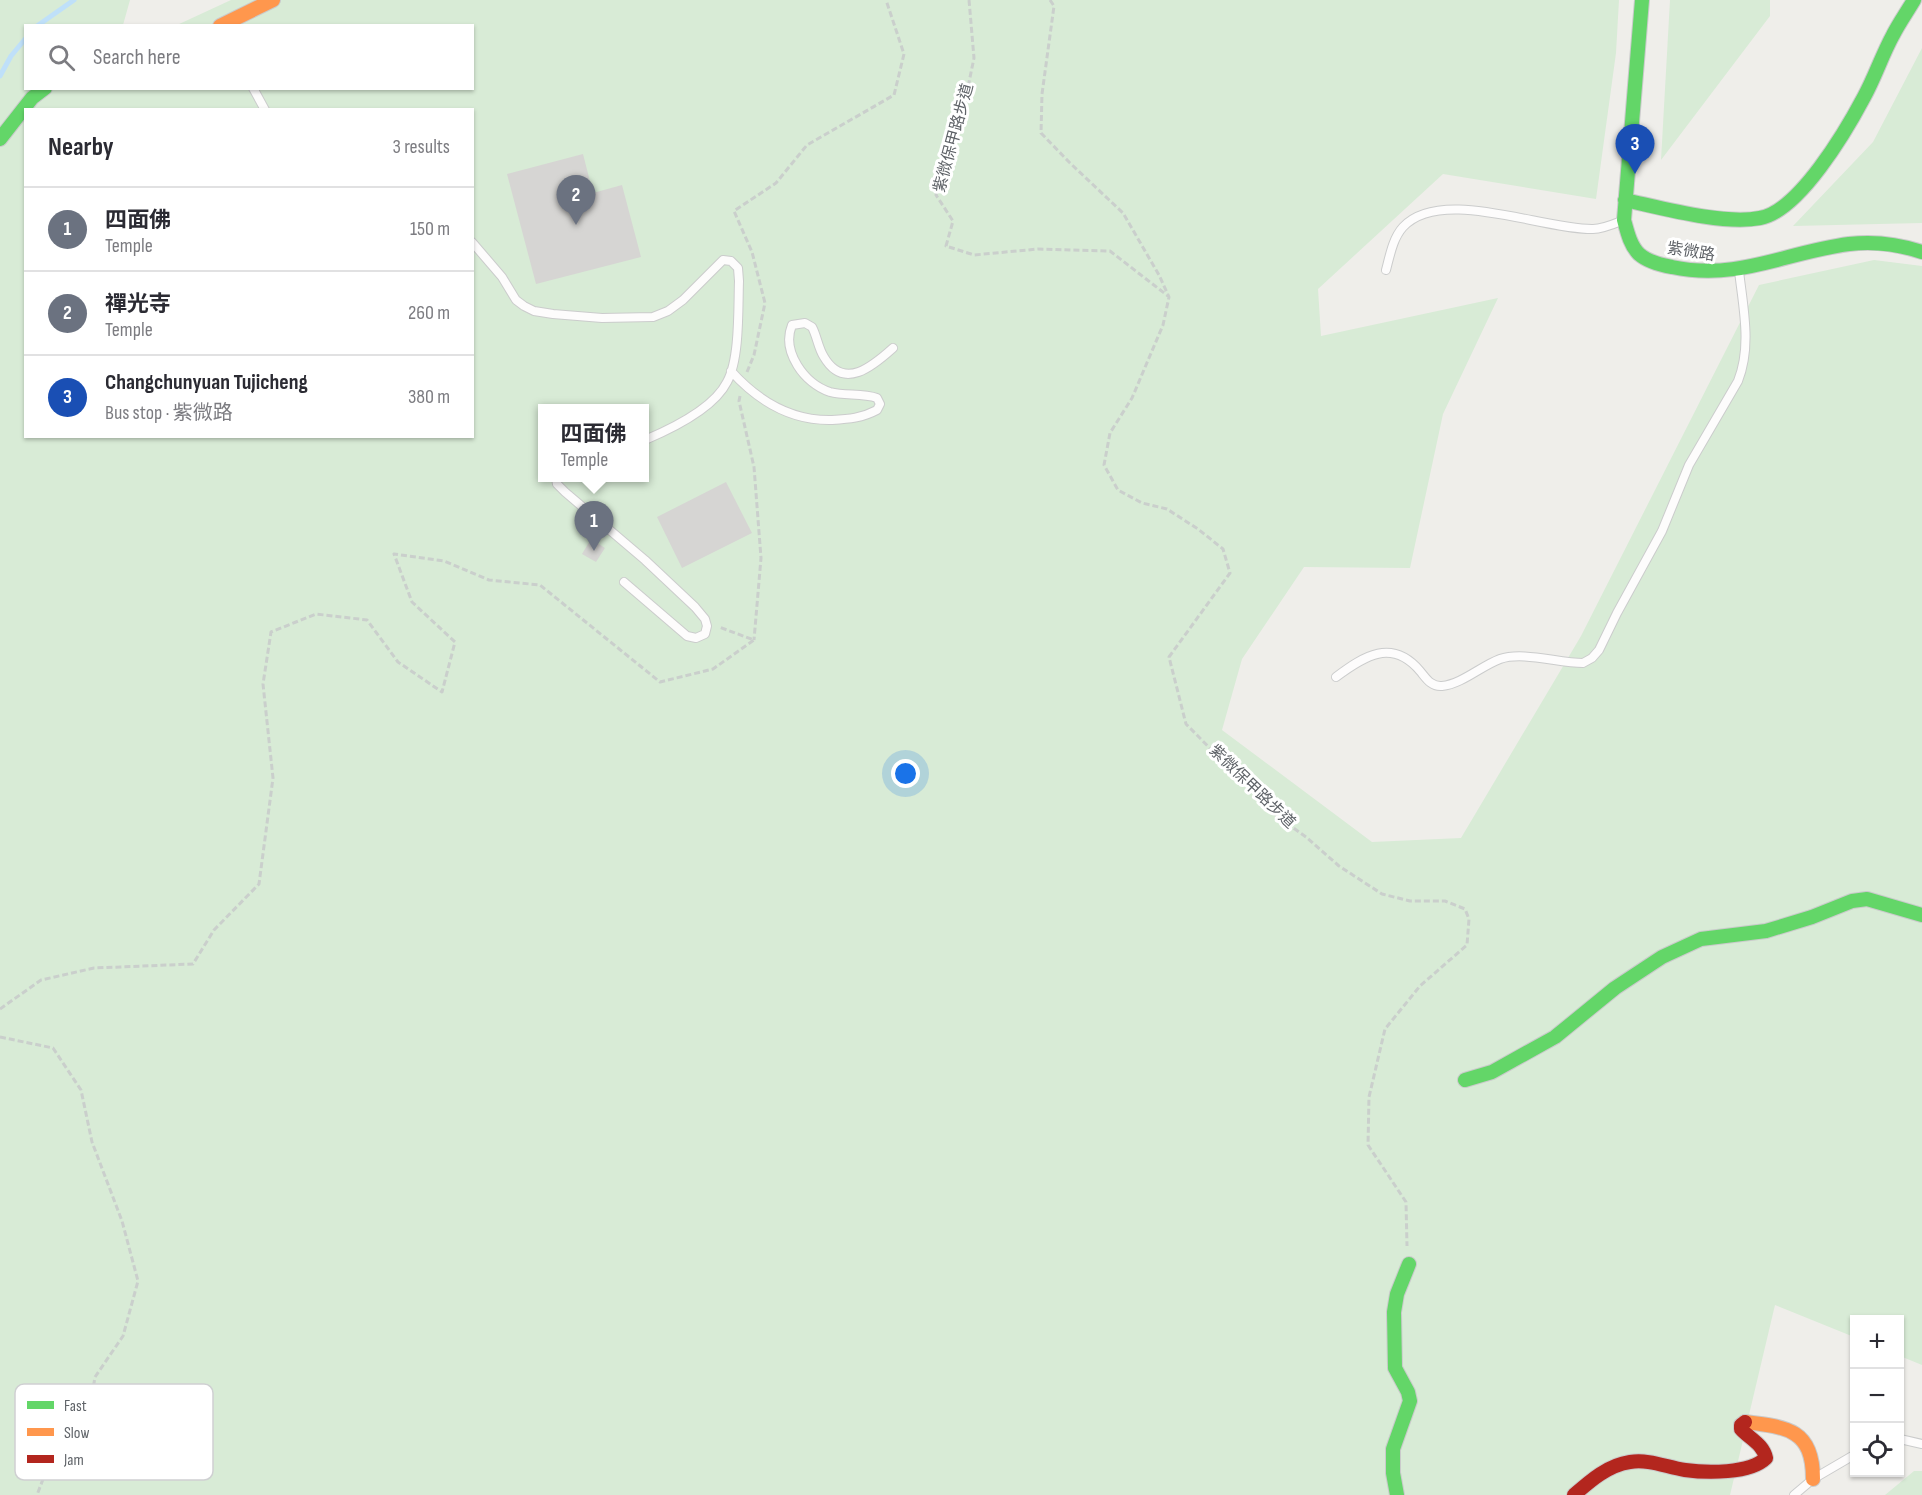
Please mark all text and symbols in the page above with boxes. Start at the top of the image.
search box [24,24,474,90]
icon: search [45,41,78,74]
text: Search here [93,44,180,71]
street label: 紫微保甲路步道 [930,81,978,195]
pin: 3 [1616,124,1654,174]
text: Nearby [48,132,114,163]
text: 3 results [393,135,450,159]
pin: 2 [556,176,596,225]
text: 四面佛 [105,207,171,234]
text: 1 [64,217,71,241]
text: 150 m [410,217,450,241]
text: Temple [105,234,153,258]
street label: 紫微路 [1666,239,1716,265]
text: 禪光寺 [105,291,171,318]
text: 2 [63,301,72,325]
text: 260 m [408,301,450,325]
text: Temple [105,318,153,342]
text: Changchunyuan Tujicheng [105,369,308,396]
text: 3 [63,385,72,409]
text: 380 m [408,385,450,409]
text: Bus stop · 紫微路 [105,401,233,425]
popup [538,404,649,482]
text: 四面佛 [560,421,627,448]
text: Temple [560,448,608,472]
pin: 1 [574,502,614,551]
street label: 紫微保甲路步道 [1205,741,1299,833]
your location [891,759,920,788]
map controls [1850,1315,1904,1477]
button: + [1850,1315,1904,1369]
button: − [1850,1369,1904,1423]
legend [15,1384,213,1480]
text: Fast [64,1397,87,1416]
button: locate [1850,1423,1904,1477]
text: Slow [64,1424,89,1443]
text: Jam [63,1451,84,1470]

